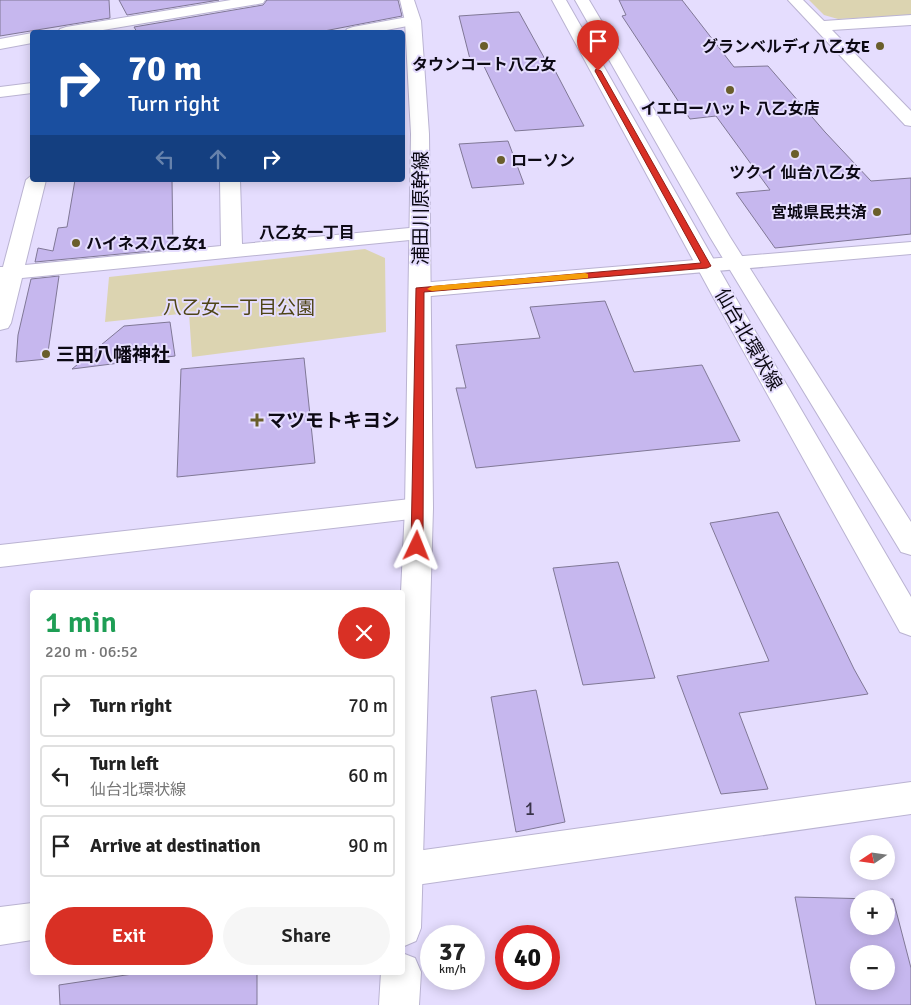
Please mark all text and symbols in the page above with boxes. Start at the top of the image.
pin [577,20,619,71]
icon: arrive [584,27,612,55]
place label: グランベルディ八乙女E [702,37,870,57]
marker: タウンコート八乙女 [478,40,490,52]
marker: グランベルディ八乙女E [874,40,886,52]
text: 70 m [128,47,202,90]
icon: right [45,50,110,115]
place label: タウンコート八乙女 [412,55,556,75]
marker: イエローハット 八乙女店 [724,84,736,96]
text: Turn right [128,90,220,117]
place label: イエローハット 八乙女店 [640,99,820,119]
icon: left [151,145,179,173]
icon: ahead [204,145,232,173]
icon: right [257,145,285,173]
marker: ツクイ 仙台八乙女 [789,148,801,160]
street label: 浦田川原幹線 [409,151,433,265]
place label: ローソン [511,151,575,171]
marker: ローソン [495,154,507,166]
place label: ツクイ 仙台八乙女 [729,163,861,183]
place label: 宮城県民共済 [771,203,867,223]
marker: 宮城県民共済 [871,206,883,218]
district label: 八乙女一丁目 [259,223,355,243]
place label: ハイネス八乙女1 [86,234,207,254]
marker: ハイネス八乙女1 [70,237,82,249]
street label: 仙台北環状線 [709,284,787,395]
park label: 八乙女一丁目公園 [163,296,315,320]
place label: 三田八幡神社 [56,343,170,367]
marker: 三田八幡神社 [40,348,52,360]
place label: マツモトキヨシ [267,409,400,433]
marker: マツモトキヨシ [251,414,263,426]
position arrow [390,519,442,571]
text: 1 min [45,604,117,641]
button: close [338,607,390,659]
text: 220 m · 06:52 [45,642,138,662]
icon: right [47,692,75,720]
text: Turn right [90,694,172,718]
text: 70 m [348,694,388,718]
text: Turn left [90,752,159,776]
icon: left [47,762,75,790]
text: 60 m [348,764,388,788]
text: 仙台北環状線 [90,780,186,800]
house number: 1 [525,797,535,821]
icon: arrive [47,832,75,860]
text: Arrive at destination [90,834,261,858]
text: 90 m [348,834,388,858]
north arrow [850,835,895,880]
map controls [850,835,895,990]
button: + [850,890,895,935]
button: Exit [45,907,213,965]
button: Share [223,907,390,965]
speed limit sign: 40 [495,925,560,990]
text: 37 [439,936,466,967]
button: − [850,945,895,990]
text: km/h [439,962,466,977]

